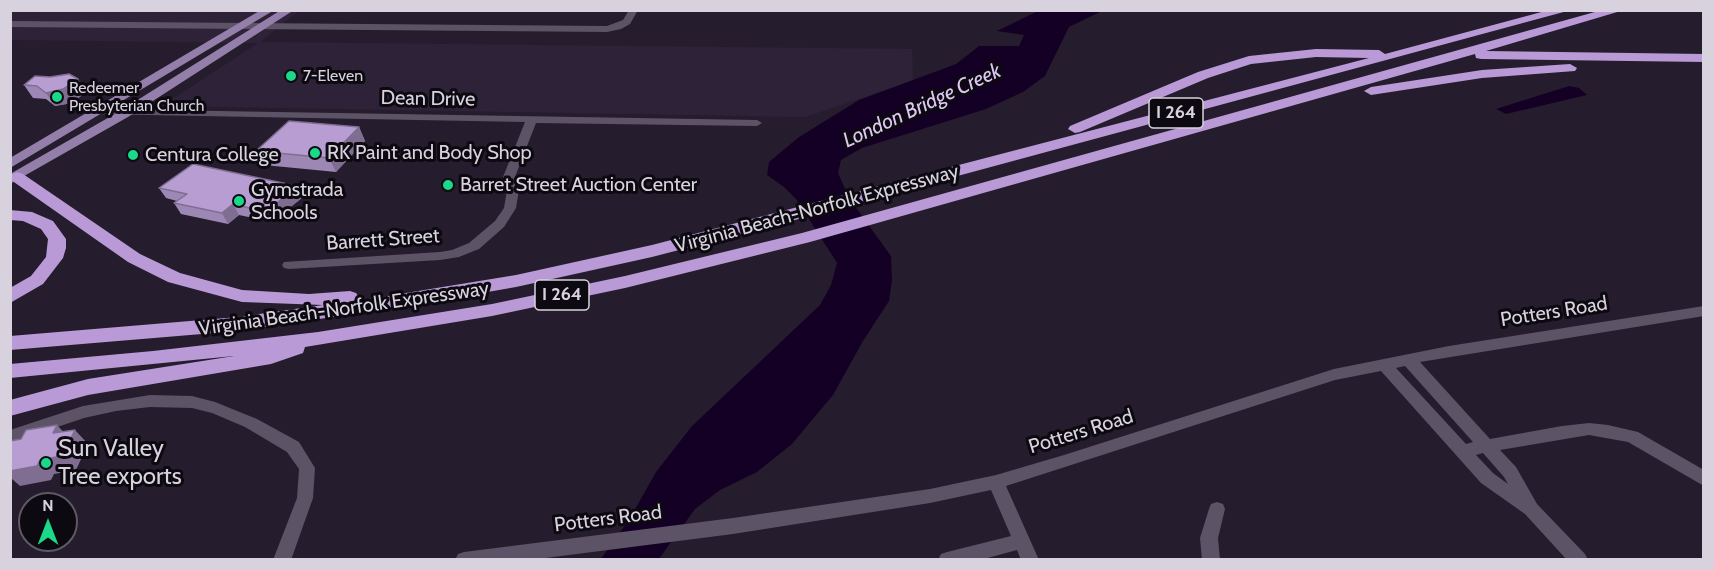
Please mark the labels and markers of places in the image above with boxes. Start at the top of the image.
place label: 7-Eleven [303,66,363,86]
marker: 7-Eleven [284,69,298,83]
place label: Redeemer Presbyterian Church [69,78,204,116]
marker: Redeemer Presbyterian Church [50,90,64,104]
place label: RK Paint and Body Shop [327,141,532,165]
place label: Centura College [145,143,279,167]
marker: RK Paint and Body Shop [308,146,322,160]
marker: Centura College [126,148,140,162]
place label: Barret Street Auction Center [460,173,697,197]
place label: Gymstrada Schools [251,178,343,225]
marker: Barret Street Auction Center [441,178,455,192]
marker: Gymstrada Schools [232,194,246,208]
place label: Sun Valley Tree exports [58,435,182,491]
marker: Sun Valley Tree exports [39,456,53,470]

